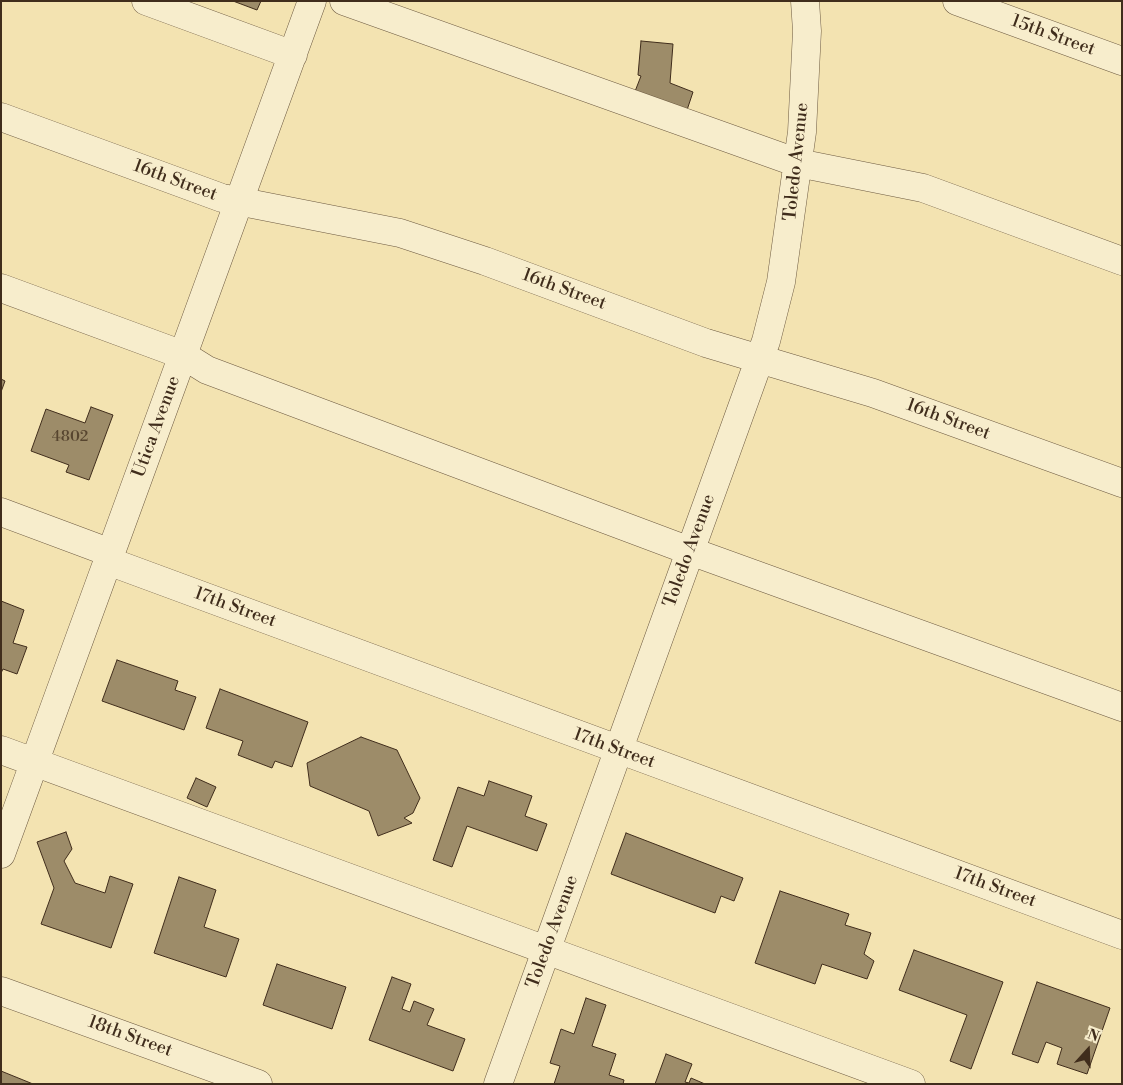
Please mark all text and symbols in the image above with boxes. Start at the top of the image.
street label: 15th Street [1008,11,1098,61]
street label: Toledo Avenue [780,102,814,222]
street label: 16th Street [130,156,220,206]
street label: 16th Street [519,265,609,315]
street label: Utica Avenue [129,373,185,481]
street label: 16th Street [903,395,993,445]
house number: 4802 [52,428,88,446]
street label: Toledo Avenue [660,491,720,611]
street label: 17th Street [191,583,279,633]
street label: 17th Street [570,724,658,774]
street label: 17th Street [951,863,1039,913]
street label: Toledo Avenue [523,872,583,992]
street label: 18th Street [85,1012,175,1062]
north arrow [1063,1025,1113,1075]
text: N [1085,1026,1101,1046]

